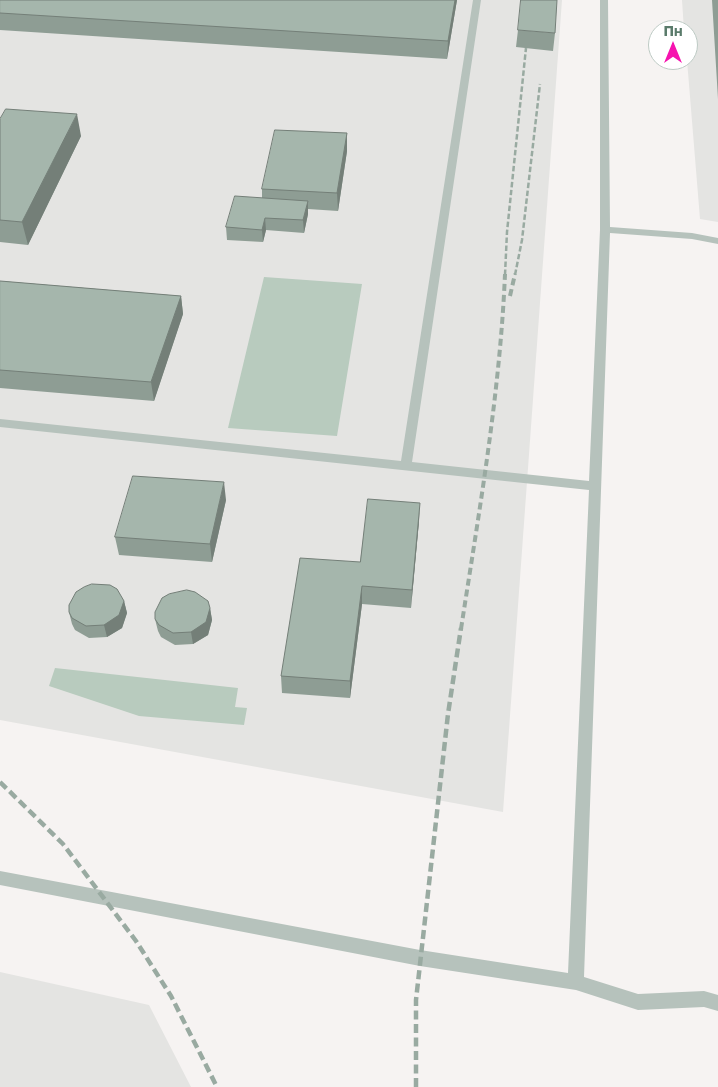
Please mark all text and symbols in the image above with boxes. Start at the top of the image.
north arrow [648,20,698,70]
text: Пн [663,22,683,39]

